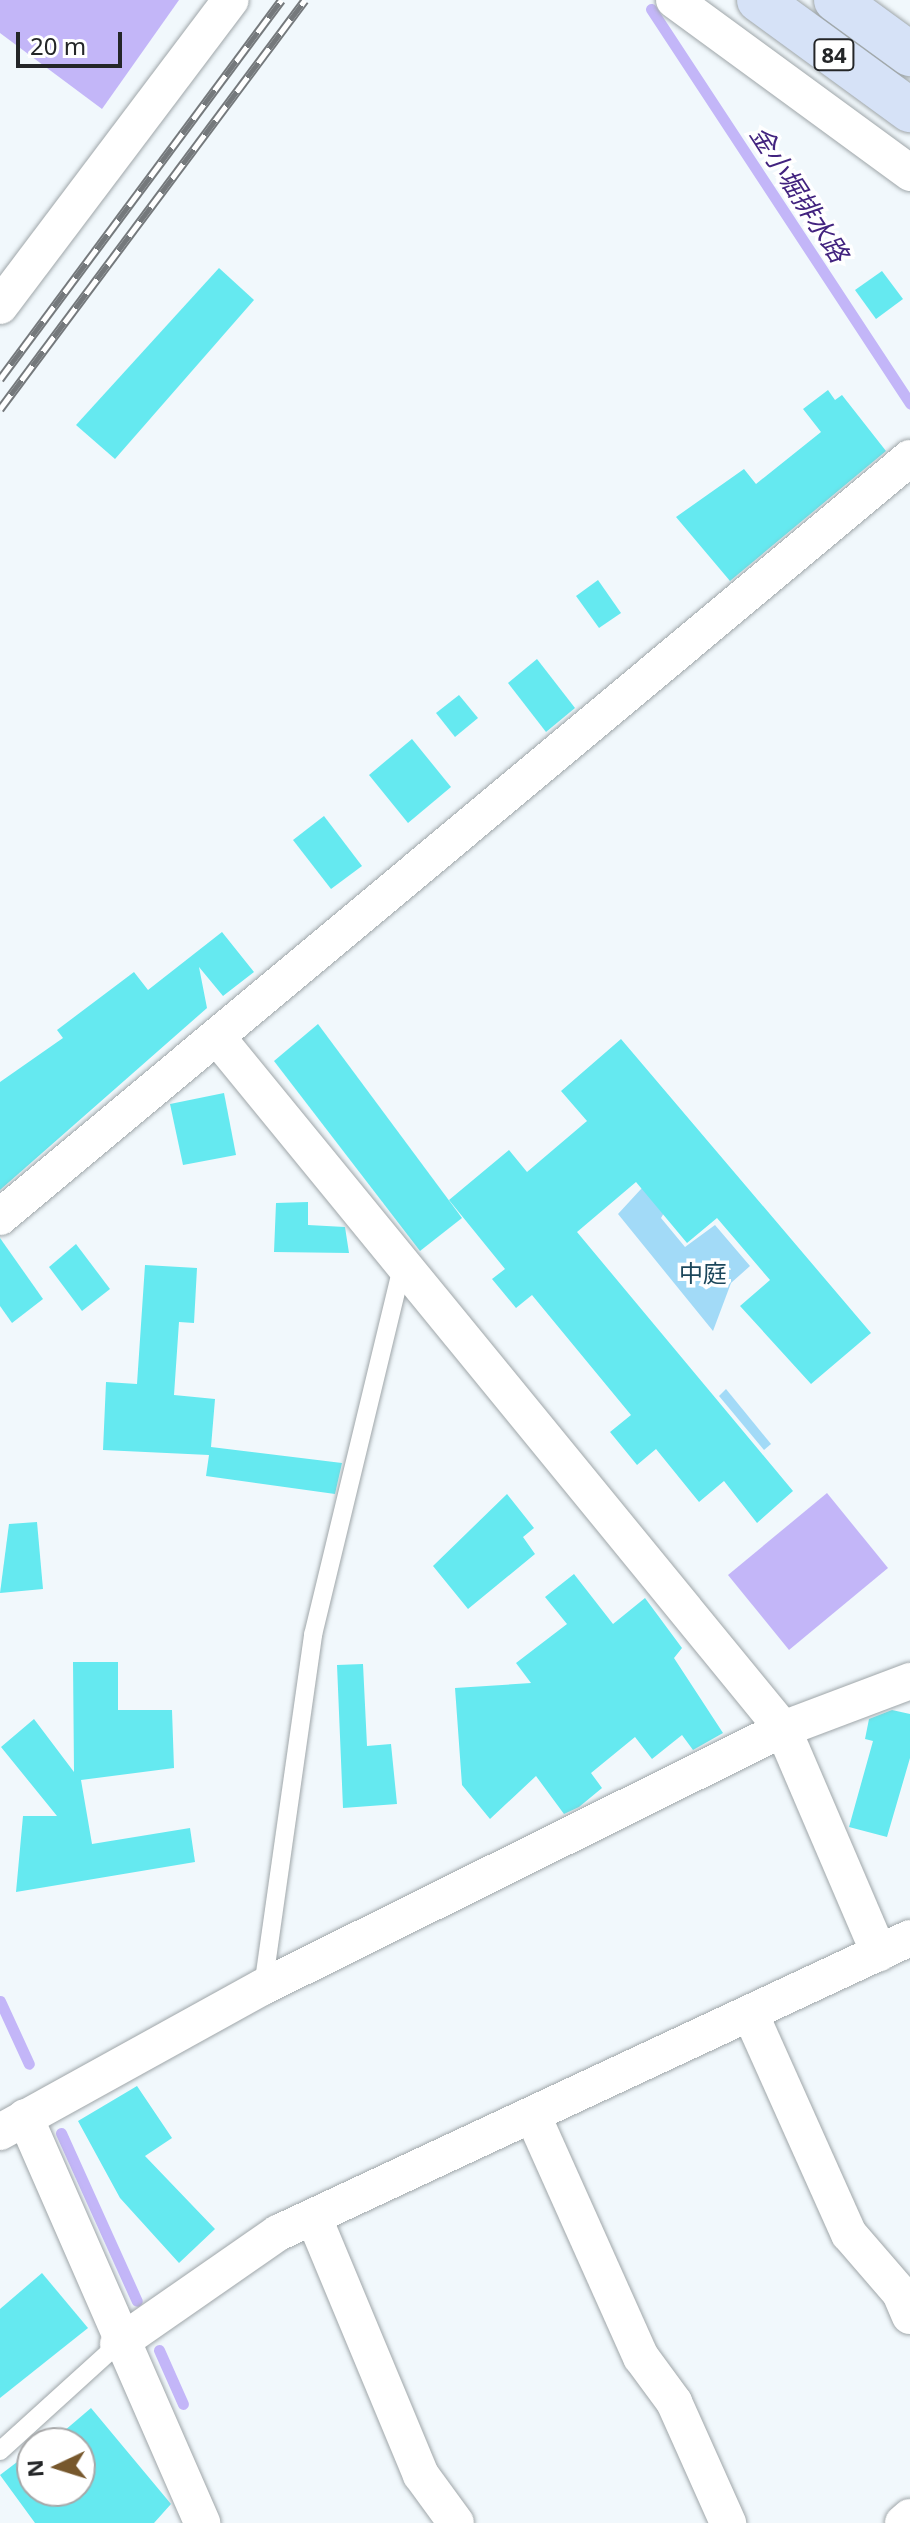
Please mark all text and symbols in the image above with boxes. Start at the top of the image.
scale bar [20,16,126,66]
text: 20 m [30,29,86,62]
road number: 84 [812,37,856,73]
water label: 金小堀排水路 [743,120,855,268]
park label: 中庭 [679,1259,727,1287]
north arrow [16,2427,96,2507]
text: N [18,2459,50,2479]

